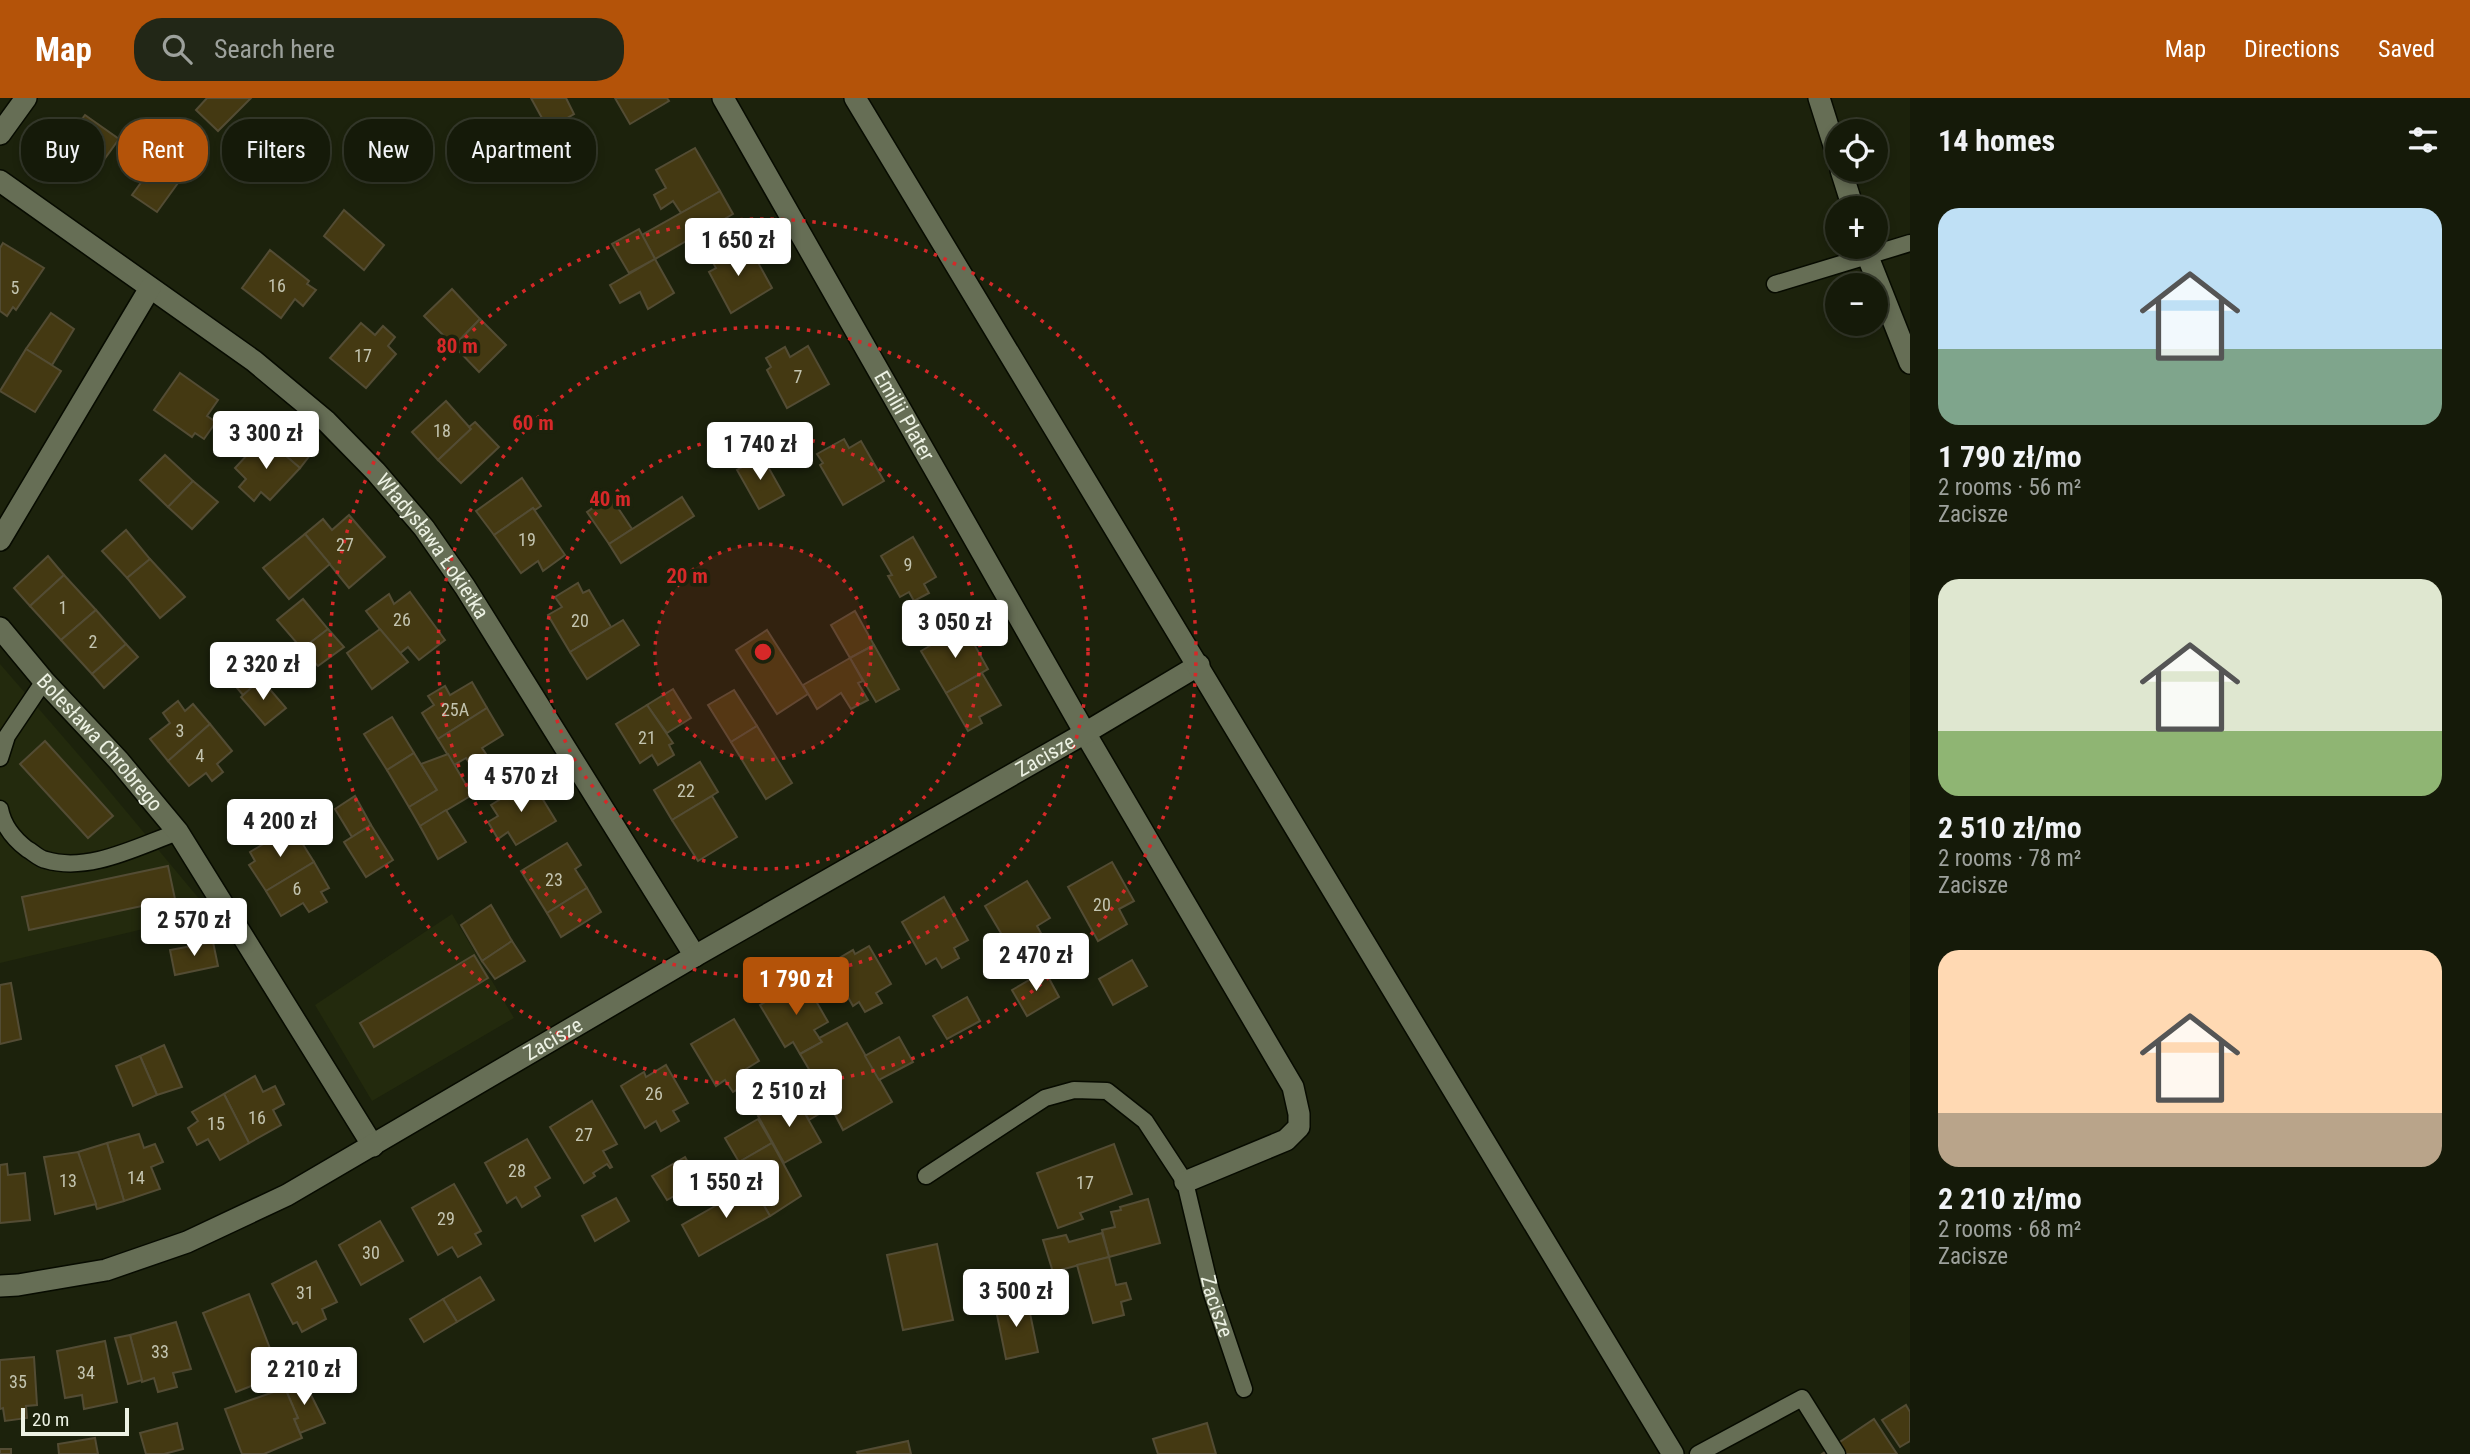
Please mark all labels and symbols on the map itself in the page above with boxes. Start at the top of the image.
pin: 1 650 zł [666,218,810,278]
house number: 16 [268,275,286,296]
house number: 5 [11,277,20,298]
text: 80 m [436,334,478,358]
house number: 17 [354,345,372,366]
house number: 7 [794,366,803,387]
street label: Emilii Plater [869,367,939,465]
text: 60 m [512,411,554,435]
pin: 3 300 zł [194,412,338,471]
house number: 18 [433,420,451,441]
pin: 1 740 zł [688,422,832,482]
street label: Władysława Łokietka [371,469,494,623]
text: 40 m [589,487,631,511]
house number: 19 [518,529,536,550]
house number: 27 [336,534,354,555]
house number: 9 [904,554,912,575]
text: 20 m [666,564,708,588]
house number: 1 [59,597,67,618]
pin: 3 050 zł [883,601,1027,660]
house number: 26 [393,609,411,630]
house number: 20 [571,610,589,631]
house number: 2 [89,631,98,652]
centre of rings [751,640,775,664]
pin: 2 320 zł [191,642,335,702]
street label: Bolesława Chrobrego [32,669,168,816]
house number: 25A [441,699,470,720]
house number: 3 [176,720,184,741]
house number: 21 [638,727,656,748]
street label: Zacisze [1012,729,1079,782]
house number: 4 [196,745,205,766]
pin: 4 570 zł [449,754,593,814]
house number: 22 [677,780,695,801]
pin: 4 200 zł [208,800,352,859]
house number: 23 [545,869,563,890]
house number: 6 [293,878,301,899]
house number: 20 [1093,894,1111,915]
pin: 2 570 zł [122,898,266,958]
pin: 2 470 zł [964,934,1108,993]
pin: 1 790 zł [724,958,868,1017]
street label: Zacisze [519,1012,587,1066]
pin: 2 510 zł [717,1070,861,1129]
house number: 26 [645,1083,663,1104]
house number: 16 [248,1107,266,1128]
house number: 15 [207,1113,225,1134]
house number: 27 [575,1124,593,1145]
house number: 28 [508,1160,526,1181]
pin: 1 550 zł [654,1160,798,1220]
house number: 14 [127,1167,145,1188]
house number: 13 [59,1170,77,1191]
house number: 17 [1076,1172,1094,1193]
house number: 29 [437,1208,455,1229]
house number: 30 [362,1242,380,1263]
pin: 3 500 zł [944,1270,1088,1329]
street label: Zacisze [1196,1273,1238,1341]
house number: 31 [296,1282,314,1303]
house number: 33 [151,1341,169,1362]
pin: 2 210 zł [232,1348,376,1407]
house number: 34 [77,1362,95,1383]
house number: 35 [9,1371,27,1392]
scale bar [21,1405,130,1437]

